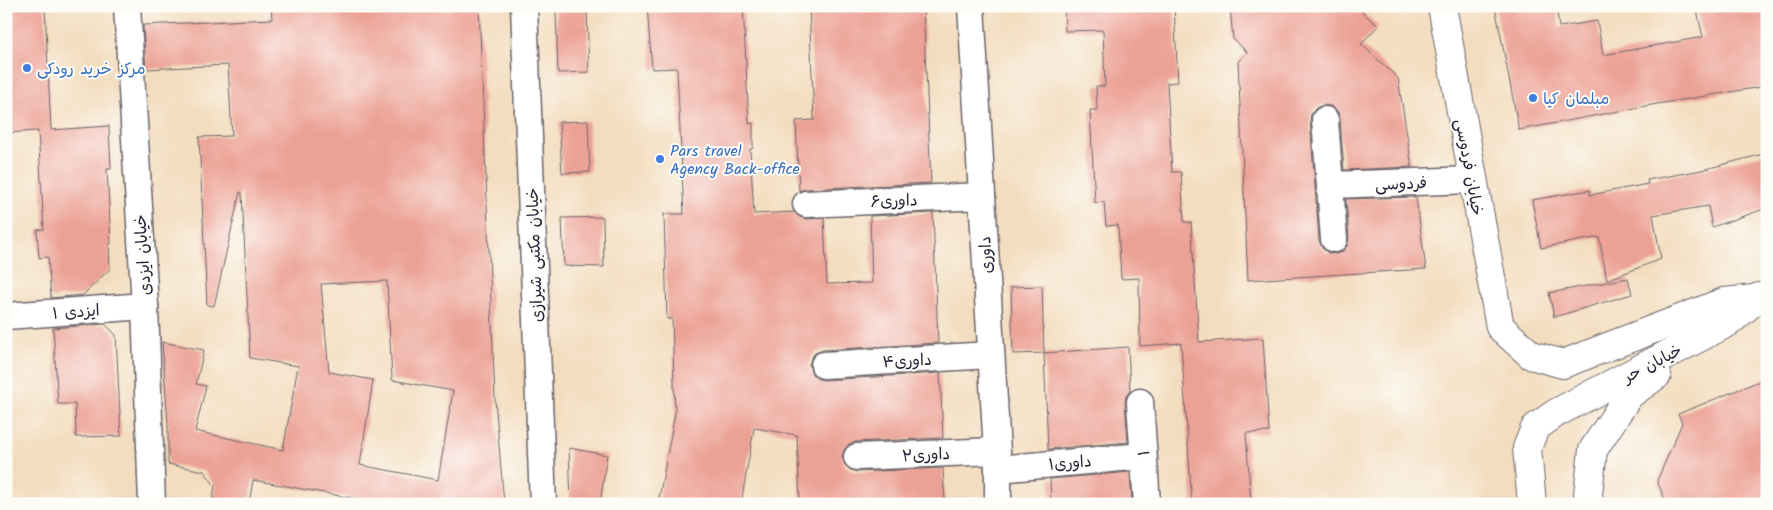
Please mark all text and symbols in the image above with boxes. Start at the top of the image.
place label: مرکز خرید رودکی [37,57,145,82]
marker: مرکز خرید رودکی [21,62,33,74]
place label: مبلمان کیا [1543,87,1609,112]
marker: مبلمان کیا [1527,92,1539,104]
street label: خیابان فردوسی [1448,117,1489,218]
place label: Pars travel Agency Back-office [670,139,800,182]
marker: Pars travel Agency Back-office [654,153,666,165]
street label: فردوسی [1375,171,1427,198]
street label: خیابان مکتبی شیرازی [521,187,550,322]
street label: داوری۶ [870,188,918,215]
street label: خیابان ایزدی [128,214,159,296]
street label: داوری [973,236,1000,274]
street label: ایزدی ۱ [52,298,101,327]
street label: خیابان حر [1617,338,1687,391]
street label: داوری۴ [882,348,932,375]
street label: داوری۲ [901,442,951,469]
street label: داوری۱ [1048,449,1093,478]
street label: ۱ [1132,449,1157,457]

